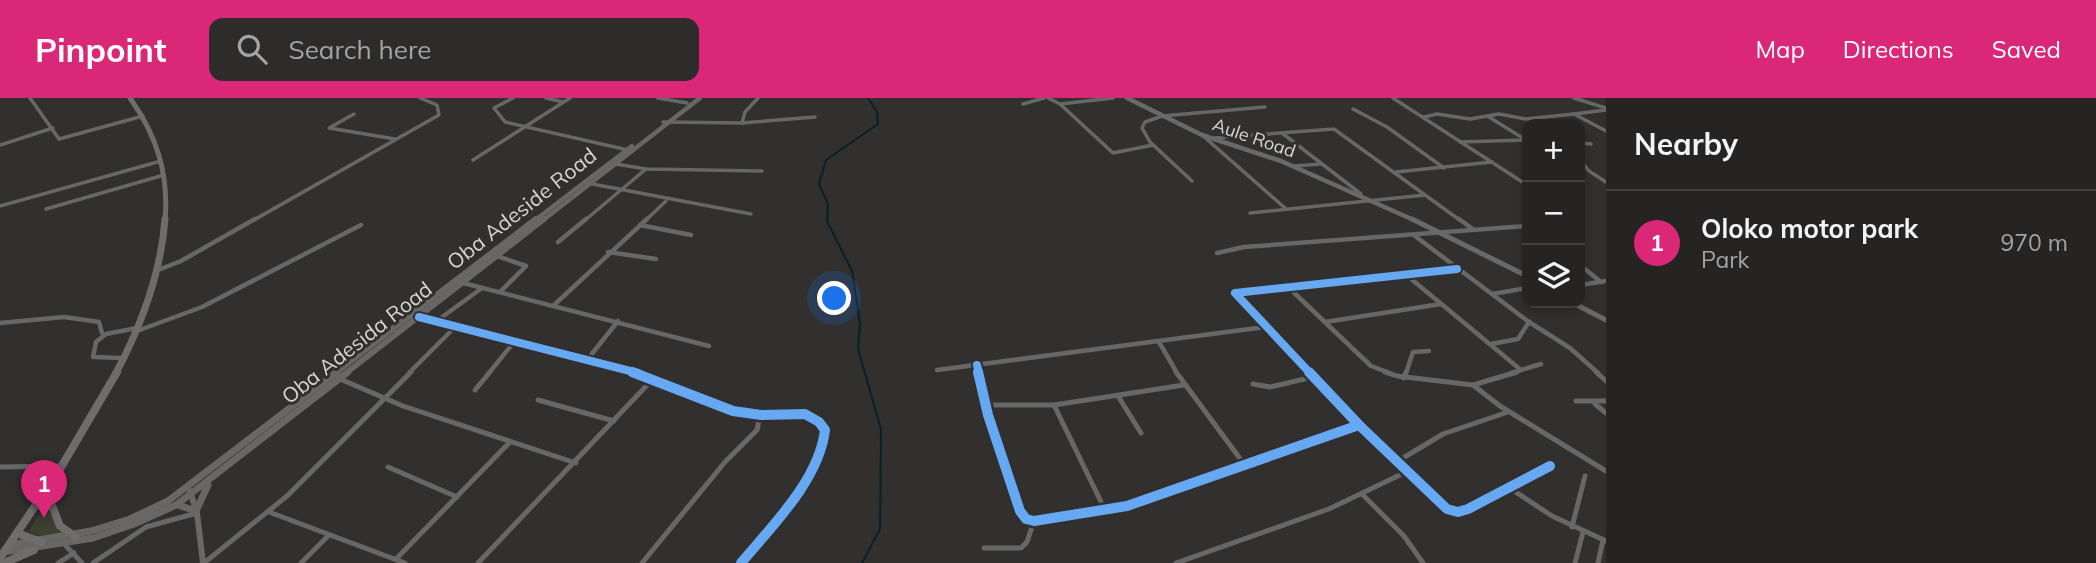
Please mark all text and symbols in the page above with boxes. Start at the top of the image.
search box [209,18,699,81]
text: Pinpoint [35,29,167,70]
icon: search [233,30,271,68]
text: Search here [289,33,431,66]
text: Map [1755,34,1805,64]
text: Directions [1843,34,1954,64]
text: Saved [1992,34,2061,64]
street label: Aule Road [1210,113,1299,162]
map controls [1522,119,1585,308]
button: + [1522,119,1585,182]
text: Nearby [1634,125,1738,163]
street label: Oba Adeside Road [441,142,601,275]
button: − [1522,182,1585,245]
text: Oloko motor park [1701,212,1918,245]
text: 1 [1650,228,1664,257]
text: 970 m [2000,228,2068,257]
button: layers [1522,245,1585,308]
text: Park [1701,245,1749,274]
street label: Oba Adesida Road [276,275,437,409]
your location [817,281,851,315]
pin: 1 [21,460,67,518]

